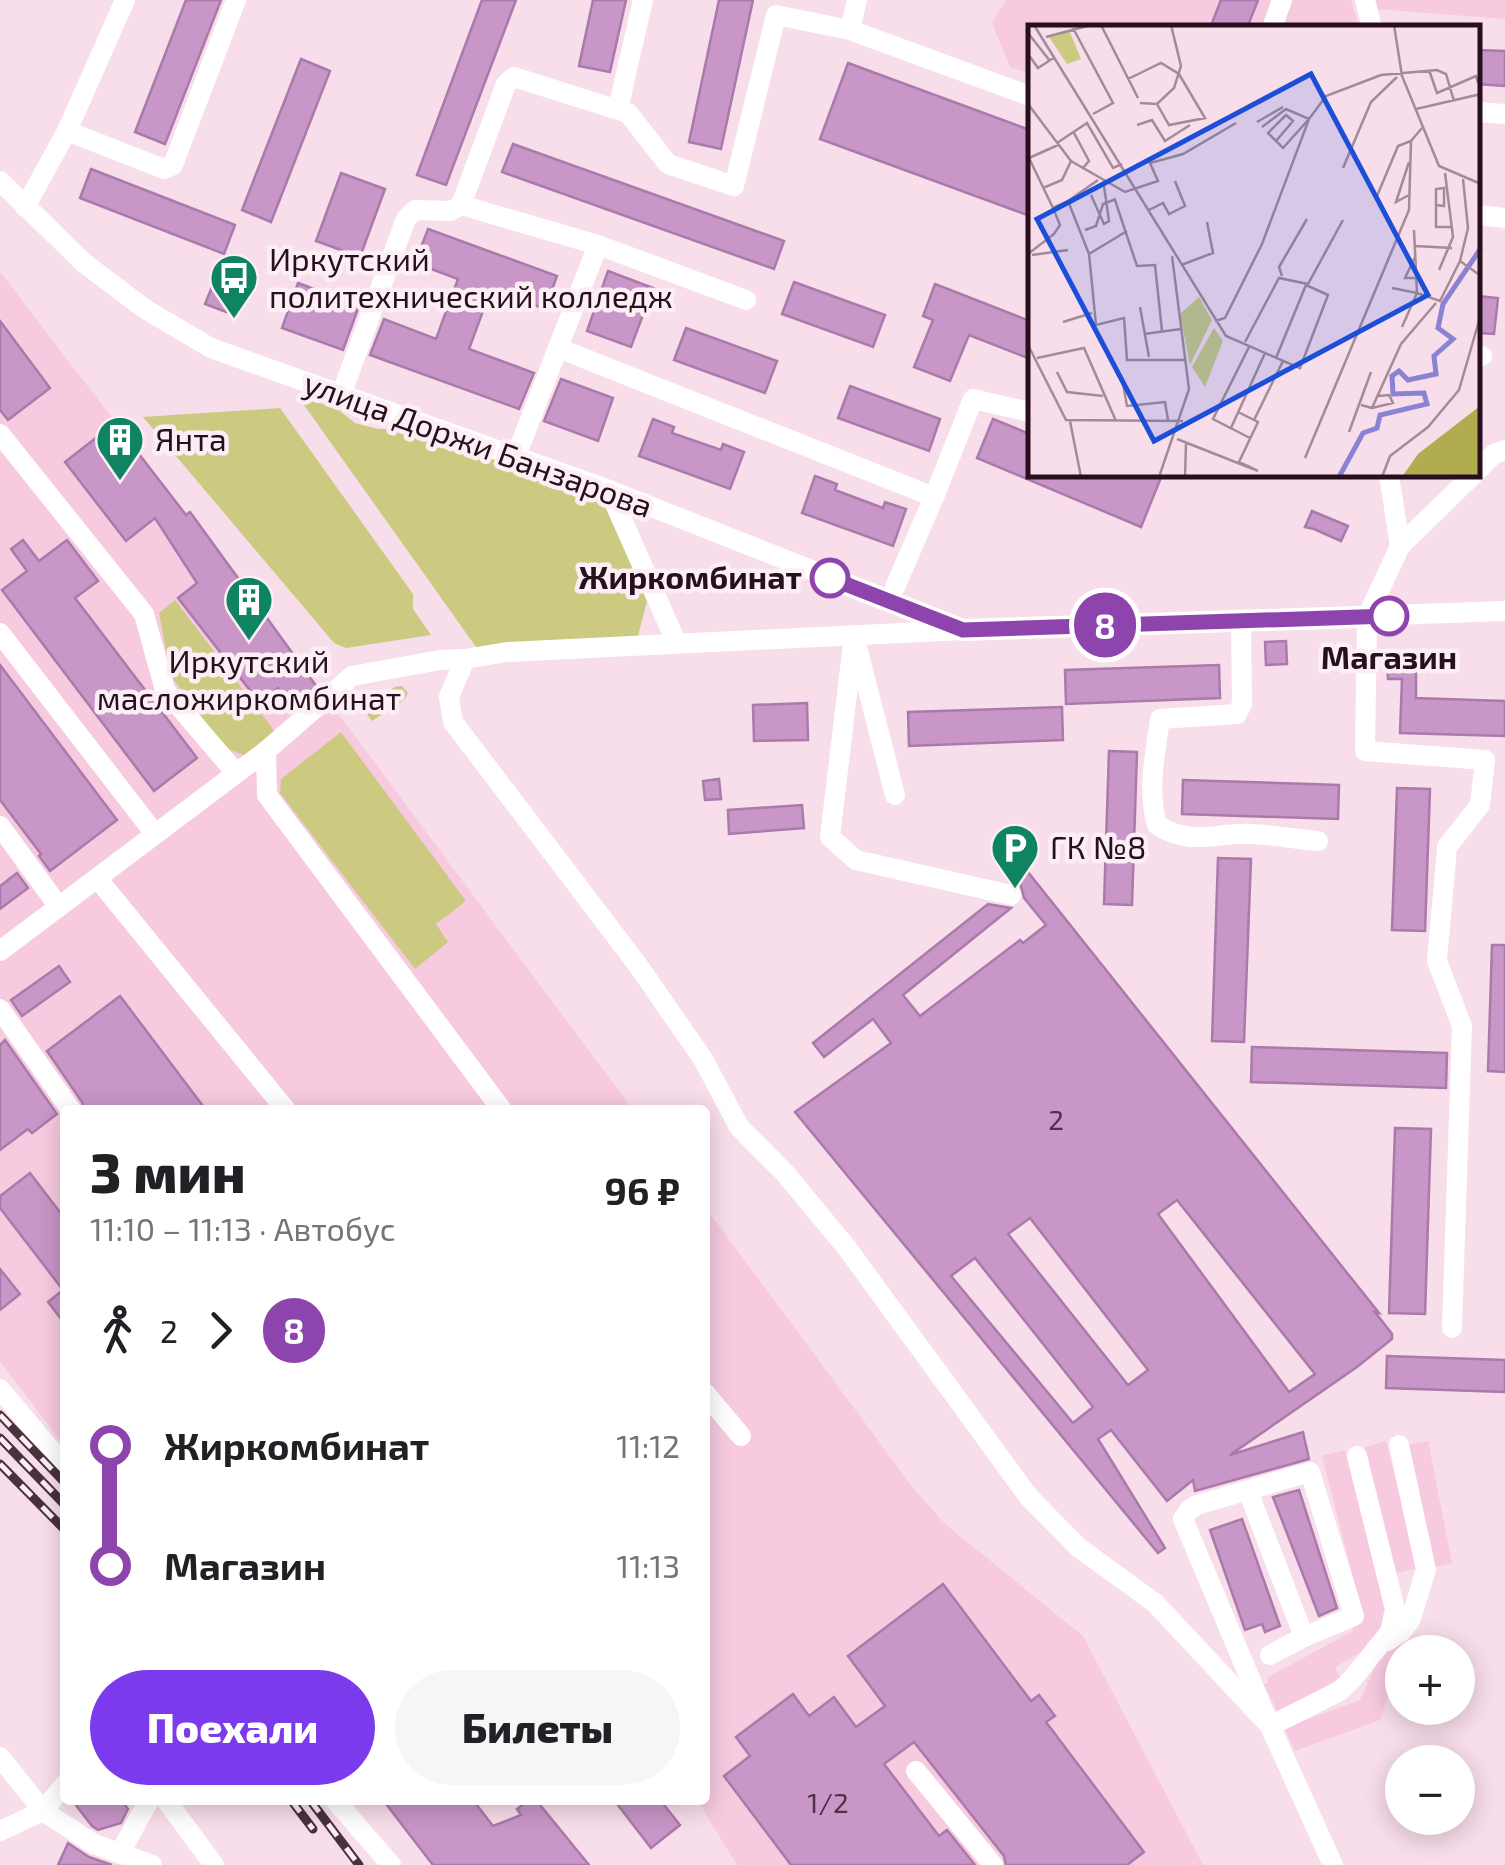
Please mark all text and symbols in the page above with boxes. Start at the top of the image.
inset map [1028,25,1480,478]
place label: Иркутский политехнический колледж [269,239,673,314]
bus stop icon: Иркутский политехнический колледж [208,252,260,320]
street label: улица Доржи Банзарова [299,362,658,525]
building icon: Янта [94,414,146,482]
place label: Янта [155,419,227,457]
place label: Жиркомбинат [579,557,802,595]
marker: Жиркомбинат [811,559,849,597]
building icon: Иркутский масложиркомбинат [223,574,275,642]
line badge: 8 [1072,592,1138,658]
marker: Магазин [1370,597,1408,635]
text: 8 [1094,604,1116,646]
place label: Магазин [1321,637,1457,675]
place label: Иркутский масложиркомбинат [97,641,401,716]
parking icon: ГК №8 [989,822,1041,890]
place label: ГК №8 [1050,827,1147,865]
house number: 2 [1048,1102,1064,1136]
text: 3 мин [90,1138,246,1204]
text: 96 ₽ [604,1167,680,1213]
text: 11:10 – 11:13 · Автобус [90,1209,396,1247]
icon: walk [90,1303,145,1358]
icon: forward [193,1303,248,1358]
text: 8 [283,1309,305,1351]
text: 2 [160,1311,178,1349]
text: Жиркомбинат [164,1422,429,1468]
text: 11:12 [616,1426,680,1464]
text: Магазин [164,1542,326,1588]
text: 11:13 [616,1546,680,1584]
map controls [1385,1635,1475,1835]
button: + [1385,1635,1475,1725]
button: Поехали [90,1670,375,1785]
button: Билеты [395,1670,680,1785]
button: − [1385,1745,1475,1835]
house number: 1/2 [807,1785,849,1819]

